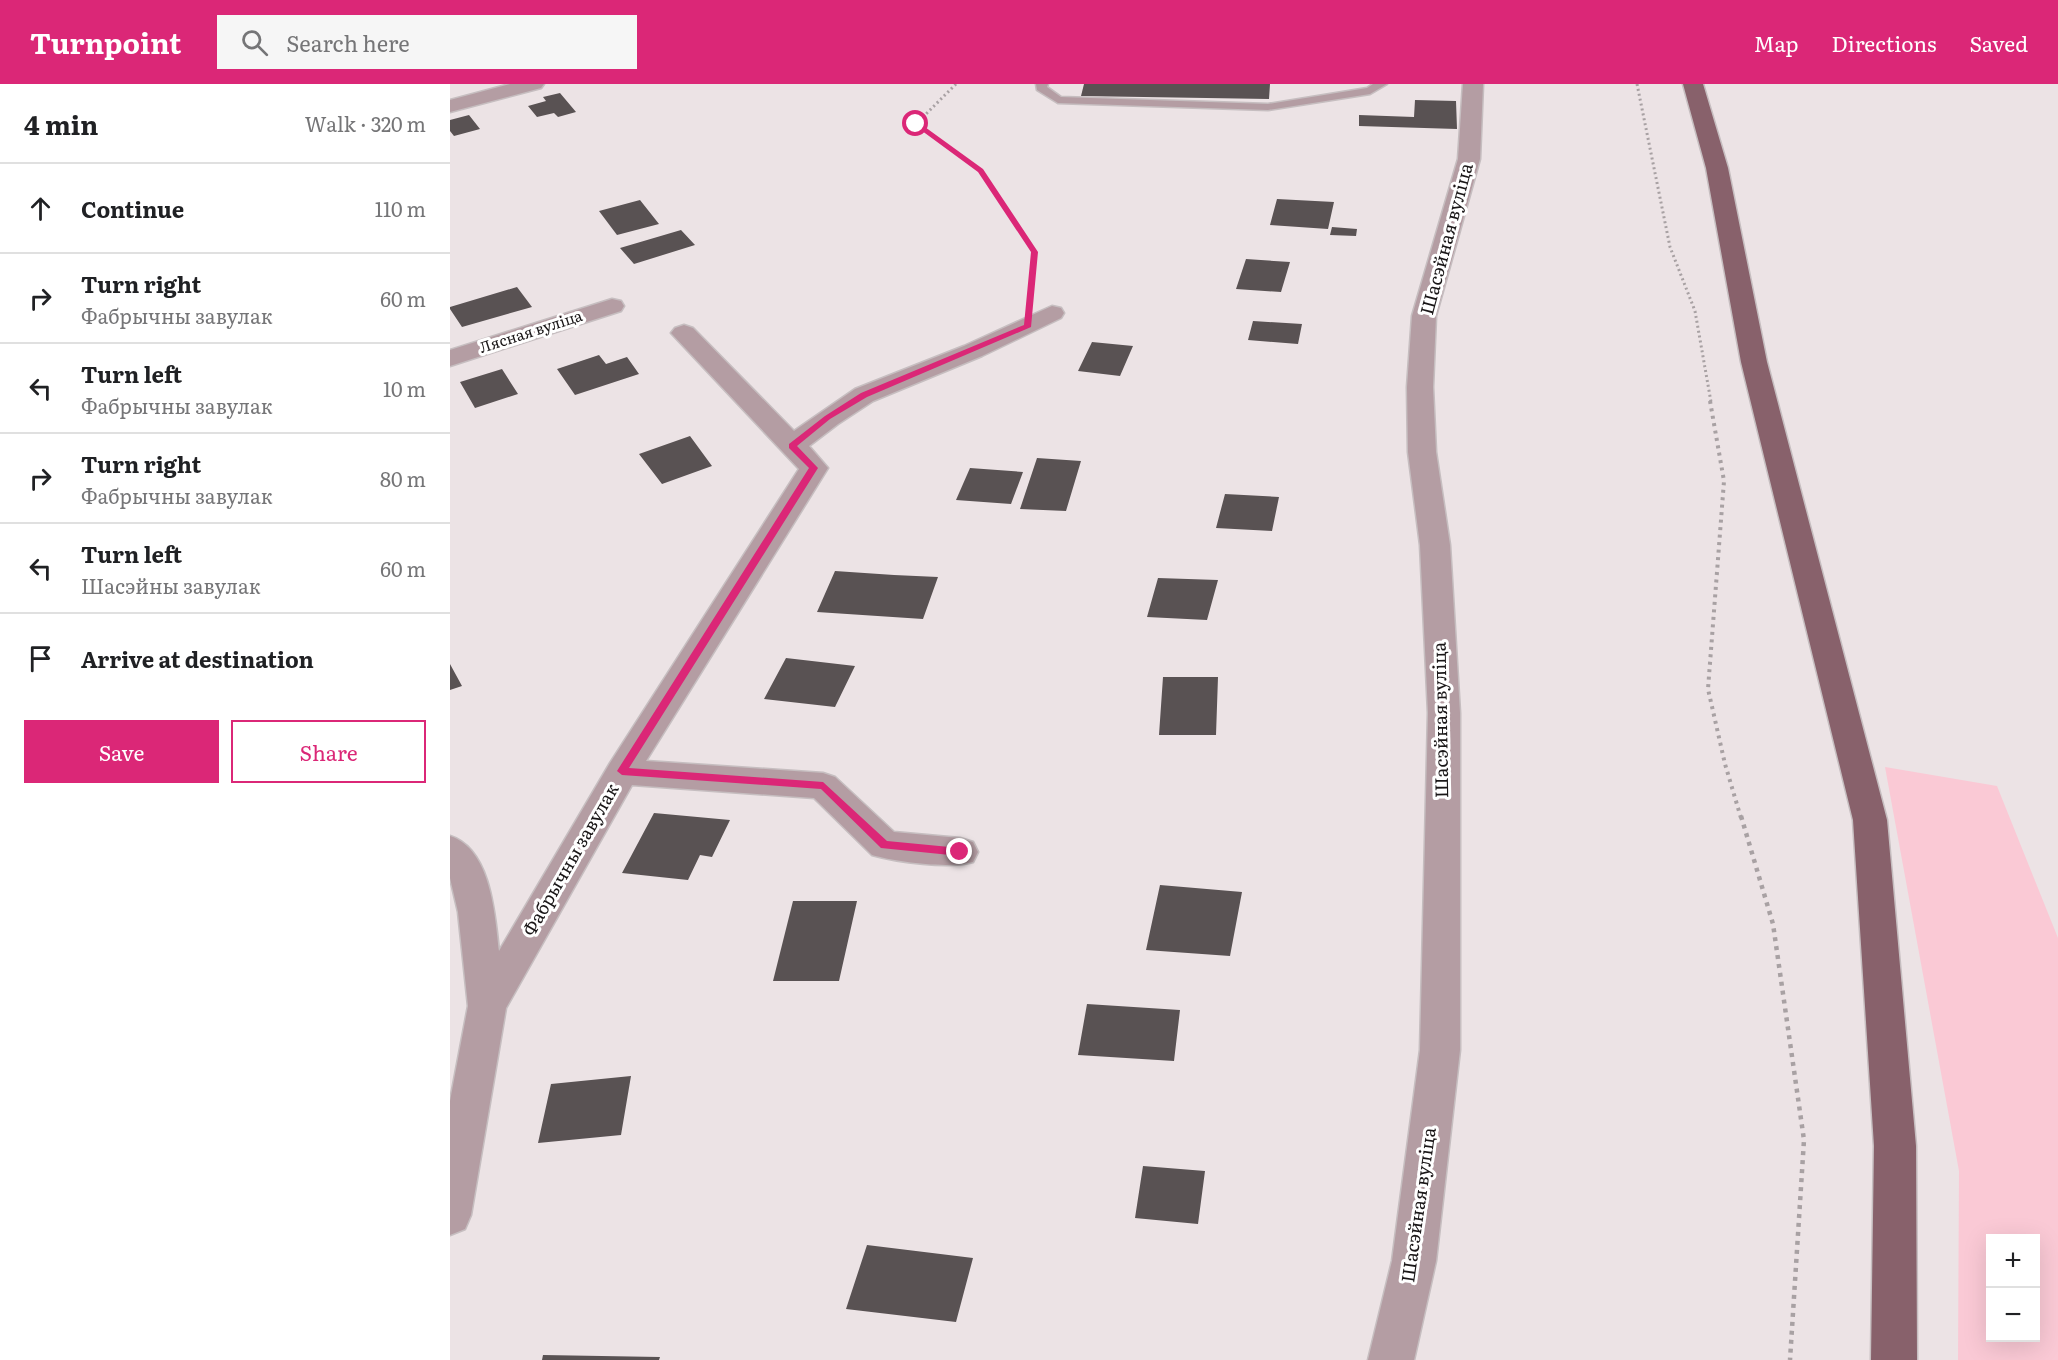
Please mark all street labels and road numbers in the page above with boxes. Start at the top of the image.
street label: Шасэйная вуліца [1412,159,1479,318]
street label: Лясная вуліца [476,303,586,358]
street label: Шасэйная вуліца [1425,641,1454,798]
street label: Фабрычны завулак [515,778,625,941]
street label: Шасэйная вуліца [1393,1125,1442,1284]

